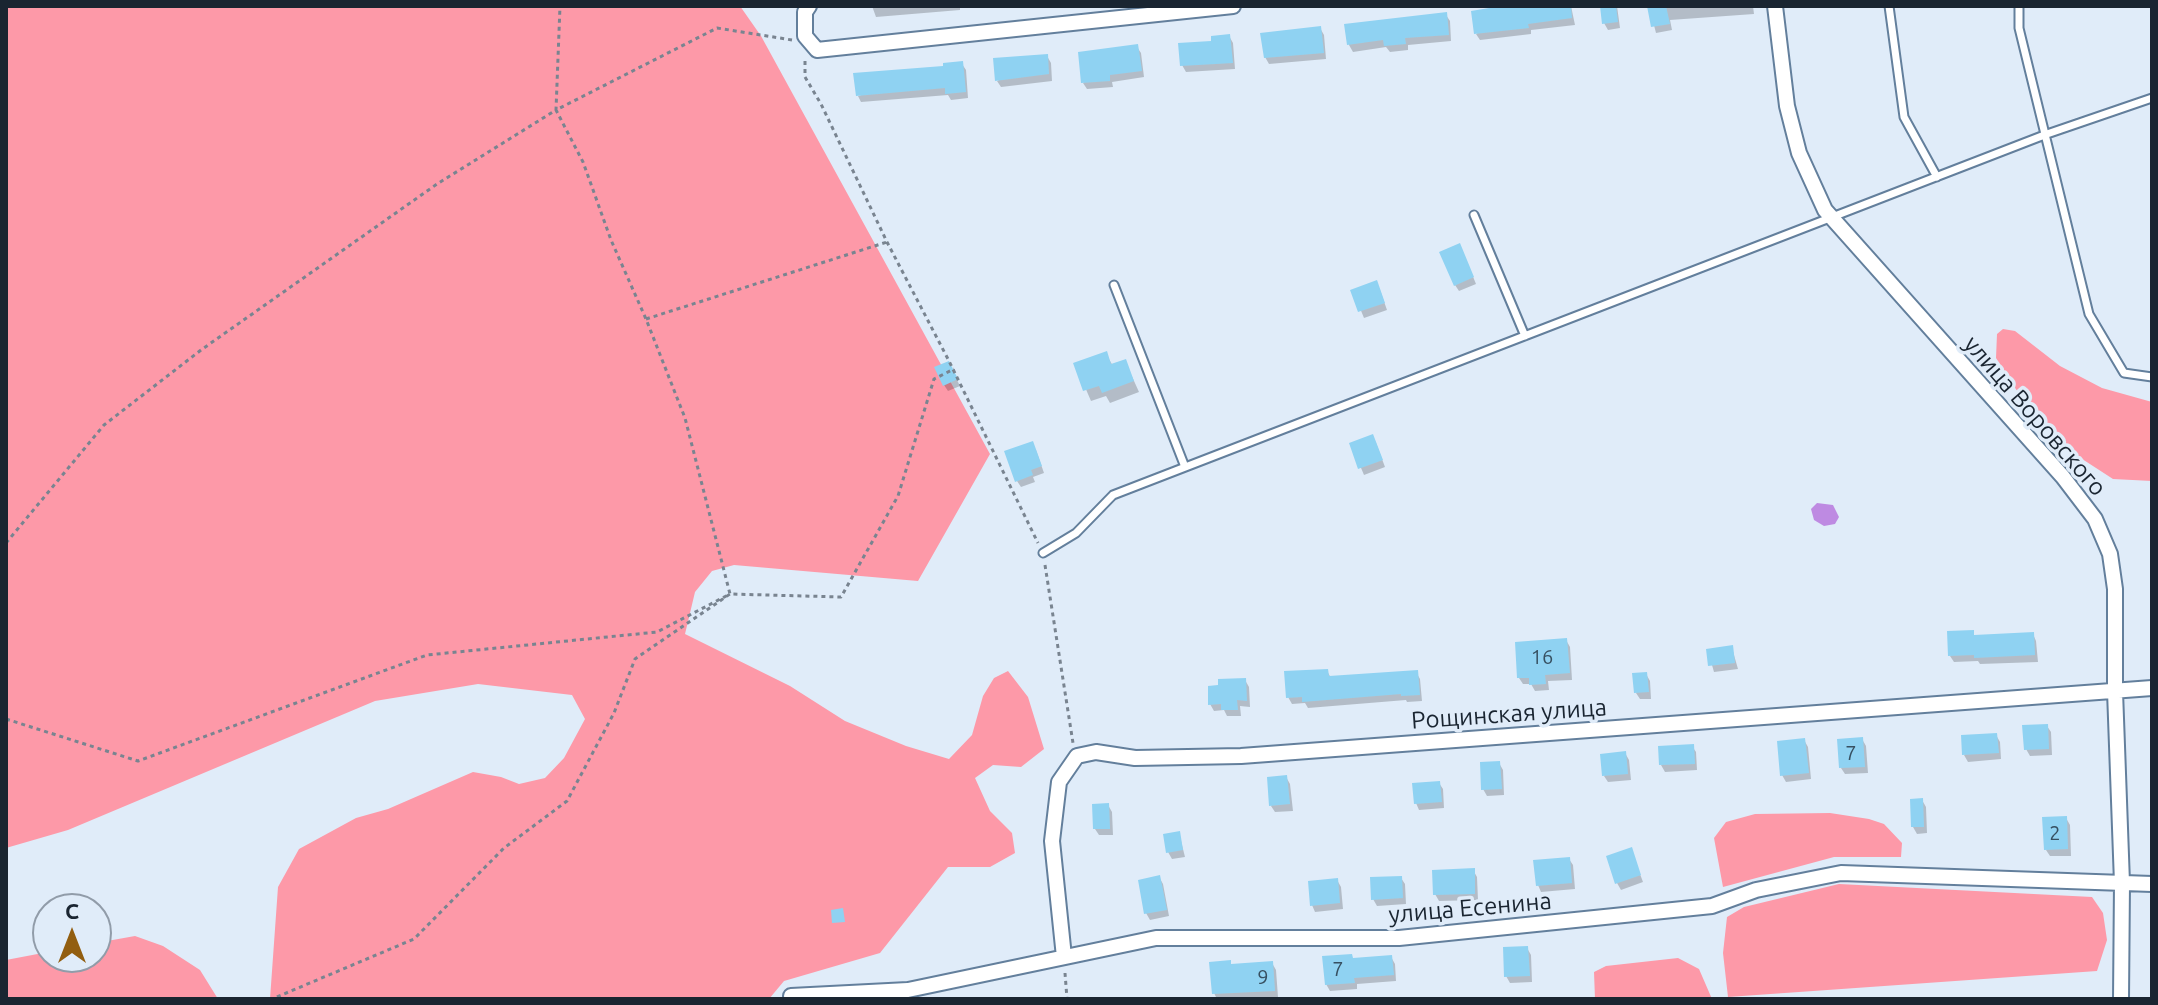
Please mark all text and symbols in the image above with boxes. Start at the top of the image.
street label: улица Воровского [1958,330,2112,502]
house number: 16 [1531,645,1553,669]
street label: Рощинская улица [1410,693,1608,735]
house number: 7 [1845,741,1857,765]
house number: 2 [2049,821,2061,845]
street label: улица Есенина [1387,887,1553,929]
north arrow [32,893,112,973]
text: С [65,898,79,923]
house number: 7 [1332,957,1344,981]
house number: 9 [1257,965,1269,989]

